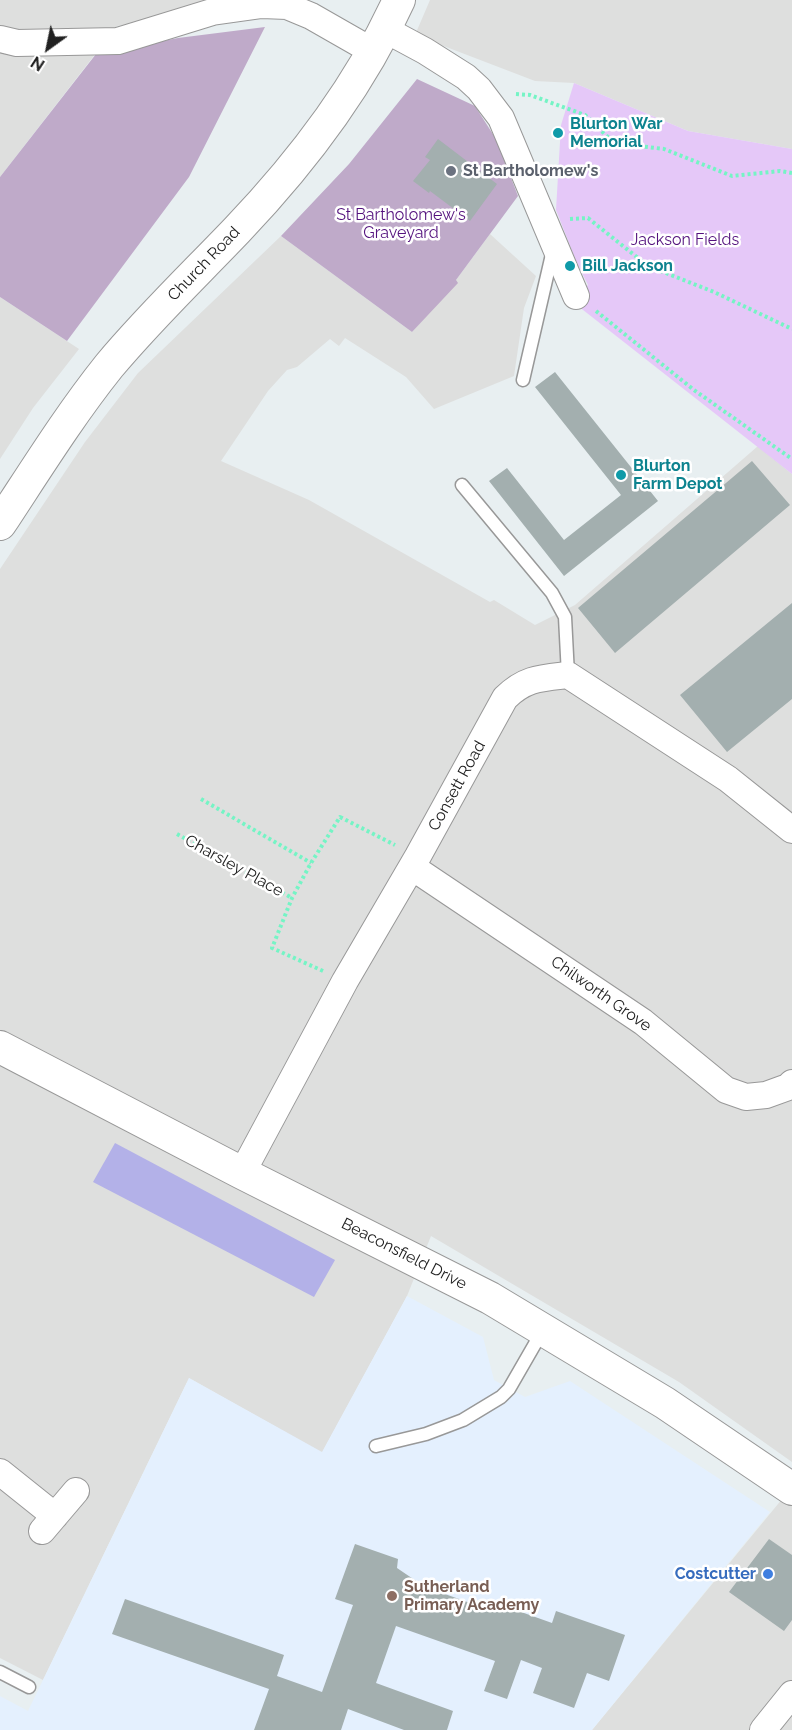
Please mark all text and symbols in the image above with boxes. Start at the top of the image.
north arrow [18,18,78,78]
text: N [28,52,48,75]
place label: Blurton War Memorial [570,114,663,152]
marker: Blurton War Memorial [551,126,565,140]
place label: St Bartholomew's [463,161,598,181]
marker: St Bartholomew's [444,164,458,178]
park label: St Bartholomew's Graveyard [336,205,466,243]
street label: Church Road [164,223,244,305]
park label: Jackson Fields [631,230,739,250]
place label: Bill Jackson [582,256,673,276]
marker: Bill Jackson [563,259,577,273]
place label: Blurton Farm Depot [633,456,722,494]
marker: Blurton Farm Depot [614,468,628,482]
street label: Consett Road [424,738,490,834]
street label: Charsley Place [181,831,287,901]
street label: Chilworth Grove [547,952,655,1036]
street label: Beaconsfield Drive [338,1214,470,1294]
place label: Costcutter [675,1564,756,1584]
marker: Costcutter [761,1567,775,1581]
place label: Sutherland Primary Academy [404,1577,539,1615]
marker: Sutherland Primary Academy [385,1589,399,1603]

